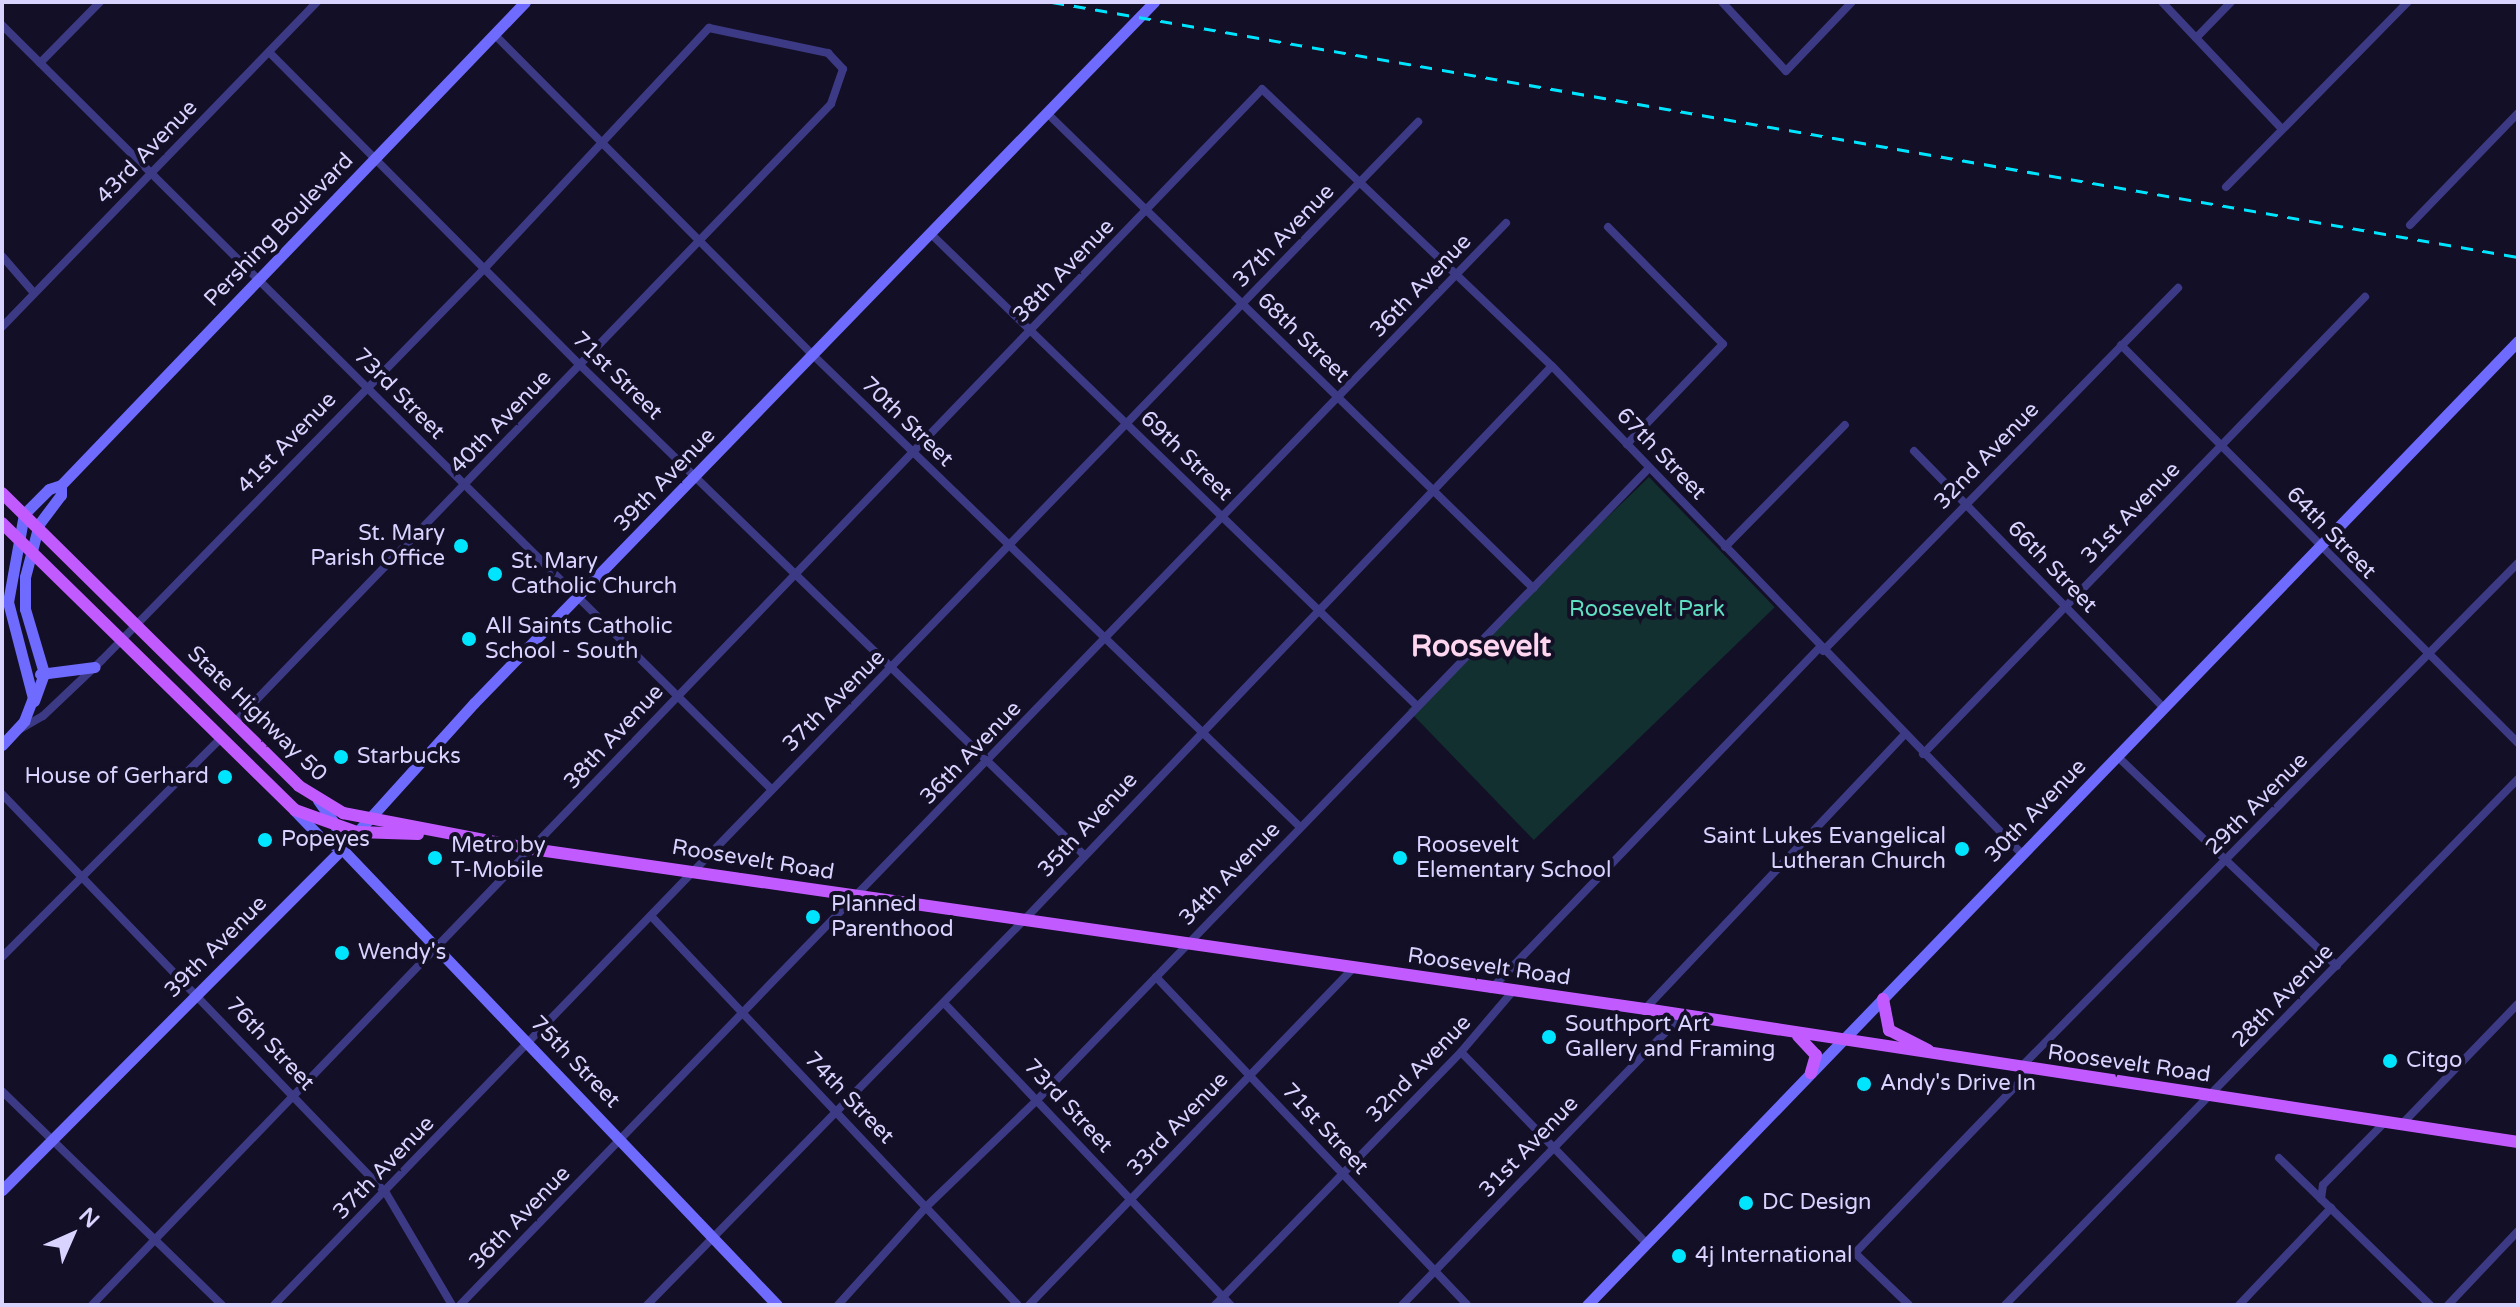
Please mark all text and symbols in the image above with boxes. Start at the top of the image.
street label: 43rd Avenue [91,95,203,209]
street label: Pershing Boulevard [199,148,359,312]
street label: 37th Avenue [1228,179,1340,293]
street label: 38th Avenue [1008,214,1120,328]
street label: 36th Avenue [1365,229,1477,343]
street label: 68th Street [1251,288,1355,388]
street label: 71st Street [566,327,668,425]
street label: 73rd Street [348,343,450,445]
street label: 40th Avenue [445,365,557,479]
street label: 70th Street [855,372,959,472]
street label: 41st Avenue [232,387,342,499]
street label: 32nd Avenue [1929,397,2045,515]
street label: 67th Street [1611,402,1711,506]
street label: 69th Street [1134,406,1238,506]
street label: 39th Avenue [609,423,721,537]
street label: 31st Avenue [2076,457,2186,569]
street label: 64th Street [2281,481,2381,585]
street label: 66th Street [2002,515,2102,619]
place label: St. Mary Parish Office [310,520,445,572]
marker: St. Mary Parish Office [452,537,470,555]
place label: St. Mary Catholic Church [511,548,677,600]
marker: St. Mary Catholic Church [486,565,504,583]
park label: Roosevelt Park [1569,597,1725,623]
place label: All Saints Catholic School - South [485,613,672,664]
district label: Roosevelt [1411,629,1551,665]
marker: All Saints Catholic School - South [460,630,478,648]
street label: State Highway 50 [182,641,332,787]
street label: 37th Avenue [777,644,891,758]
street label: 38th Avenue [559,679,669,795]
street label: 36th Avenue [915,696,1027,810]
place label: Starbucks [357,744,461,770]
street label: 29th Avenue [2200,747,2314,861]
marker: Starbucks [332,748,350,766]
street label: 30th Avenue [1980,754,2092,868]
place label: House of Gerhard [25,764,209,790]
street label: 35th Avenue [1033,767,1143,883]
marker: House of Gerhard [216,768,234,786]
street label: 34th Avenue [1174,817,1286,931]
place label: Saint Lukes Evangelical Lutheran Church [1703,823,1946,874]
place label: Popeyes [281,827,370,853]
marker: Popeyes [256,831,274,849]
place label: Metro by T-Mobile [451,832,546,884]
place label: Roosevelt Elementary School [1416,832,1611,884]
street label: Roosevelt Road [670,834,836,886]
marker: Saint Lukes Evangelical Lutheran Church [1953,840,1971,858]
marker: Metro by T-Mobile [426,849,444,867]
marker: Roosevelt Elementary School [1391,849,1409,867]
street label: 39th Avenue [159,890,273,1004]
place label: Planned Parenthood [831,891,954,942]
marker: Planned Parenthood [802,906,824,928]
street label: 28th Avenue [2227,939,2339,1053]
place label: Wendy's [358,940,446,966]
street label: Roosevelt Road [1406,943,1572,991]
marker: Wendy's [333,944,351,962]
street label: 76th Street [220,992,320,1096]
street label: 75th Street [525,1010,625,1114]
street label: 32nd Avenue [1361,1010,1477,1128]
place label: Southport Art Gallery and Framing [1565,1011,1775,1062]
marker: Southport Art Gallery and Framing [1540,1028,1558,1046]
street label: Roosevelt Road [2046,1040,2212,1088]
street label: 74th Street [799,1046,899,1150]
place label: Citgo [2406,1048,2462,1074]
marker: Citgo [2381,1052,2399,1070]
street label: 73rd Street [1018,1054,1118,1158]
street label: 33rd Avenue [1122,1067,1234,1181]
place label: Andy's Drive In [1880,1071,2036,1097]
marker: Andy's Drive In [1855,1075,1873,1093]
street label: 71st Street [1276,1078,1374,1180]
street label: 31st Avenue [1474,1091,1584,1203]
street label: 37th Avenue [328,1111,440,1225]
street label: 36th Avenue [464,1161,576,1275]
place label: DC Design [1762,1190,1871,1216]
marker: DC Design [1737,1194,1755,1212]
north arrow [32,1195,112,1275]
text: N [74,1203,104,1233]
place label: 4j International [1695,1243,1852,1269]
marker: 4j International [1670,1247,1688,1265]

